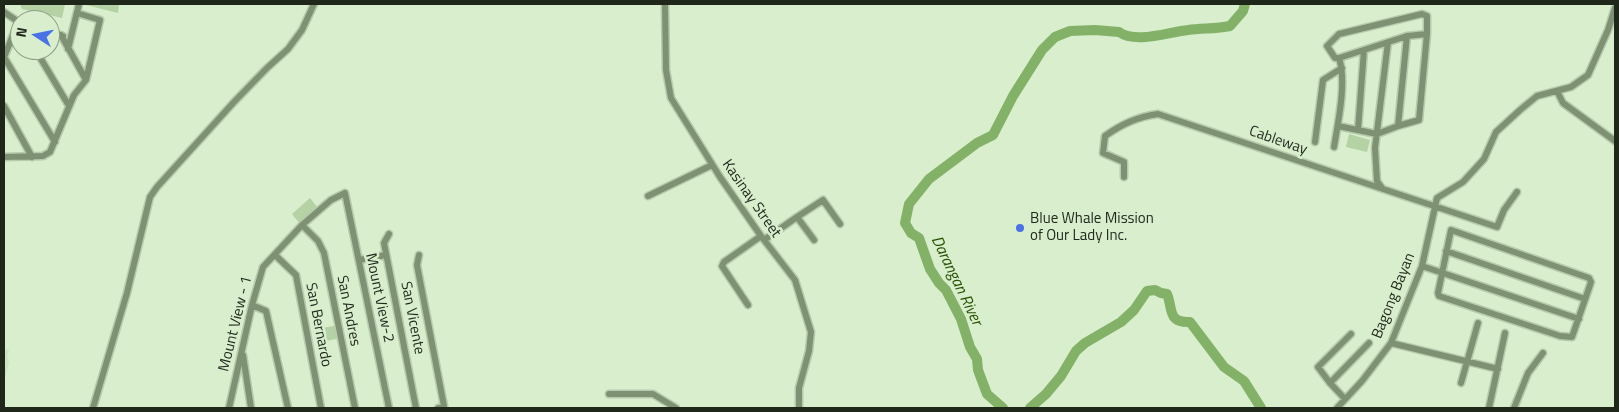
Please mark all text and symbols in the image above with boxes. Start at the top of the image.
north arrow [10,10,60,60]
text: N [10,25,32,39]
street label: Cableway [1246,123,1310,159]
street label: Kasinay Street [718,157,784,241]
place label: Blue Whale Mission of Our Lady Inc. [1030,210,1154,245]
marker: Blue Whale Mission of Our Lady Inc. [1014,222,1026,234]
water label: Darangan River [926,233,986,329]
street label: Bagong Bayan [1369,251,1419,341]
street label: Mount View-2 [361,252,397,344]
street label: San Andres [332,274,364,348]
street label: Mount View - 1 [215,275,257,373]
street label: San Vicente [396,280,428,356]
street label: San Bernardo [301,281,335,369]

